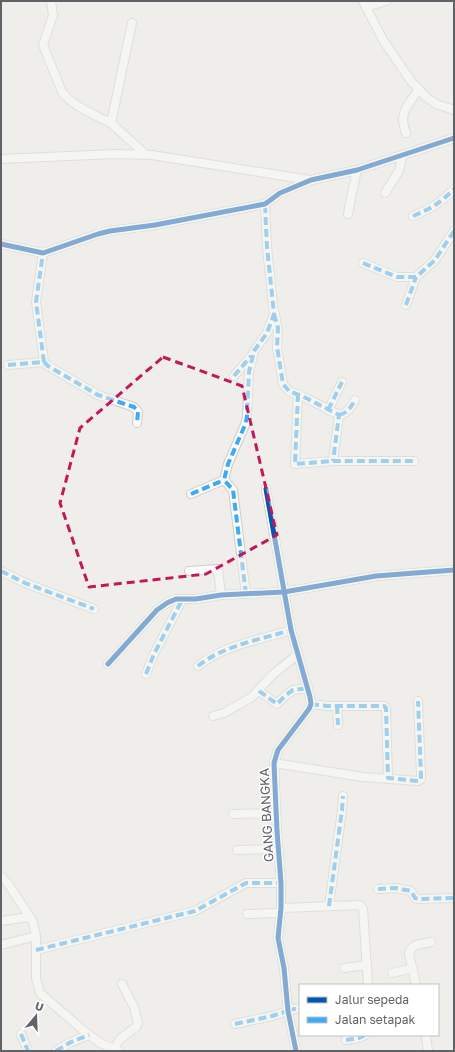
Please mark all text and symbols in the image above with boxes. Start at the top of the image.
street label: GANG BANGKA [256,767,276,862]
legend [299,984,439,1036]
text: Jalur sepeda [335,992,409,1007]
north arrow [16,996,56,1036]
text: U [34,999,45,1014]
text: Jalan setapak [335,1012,416,1027]

